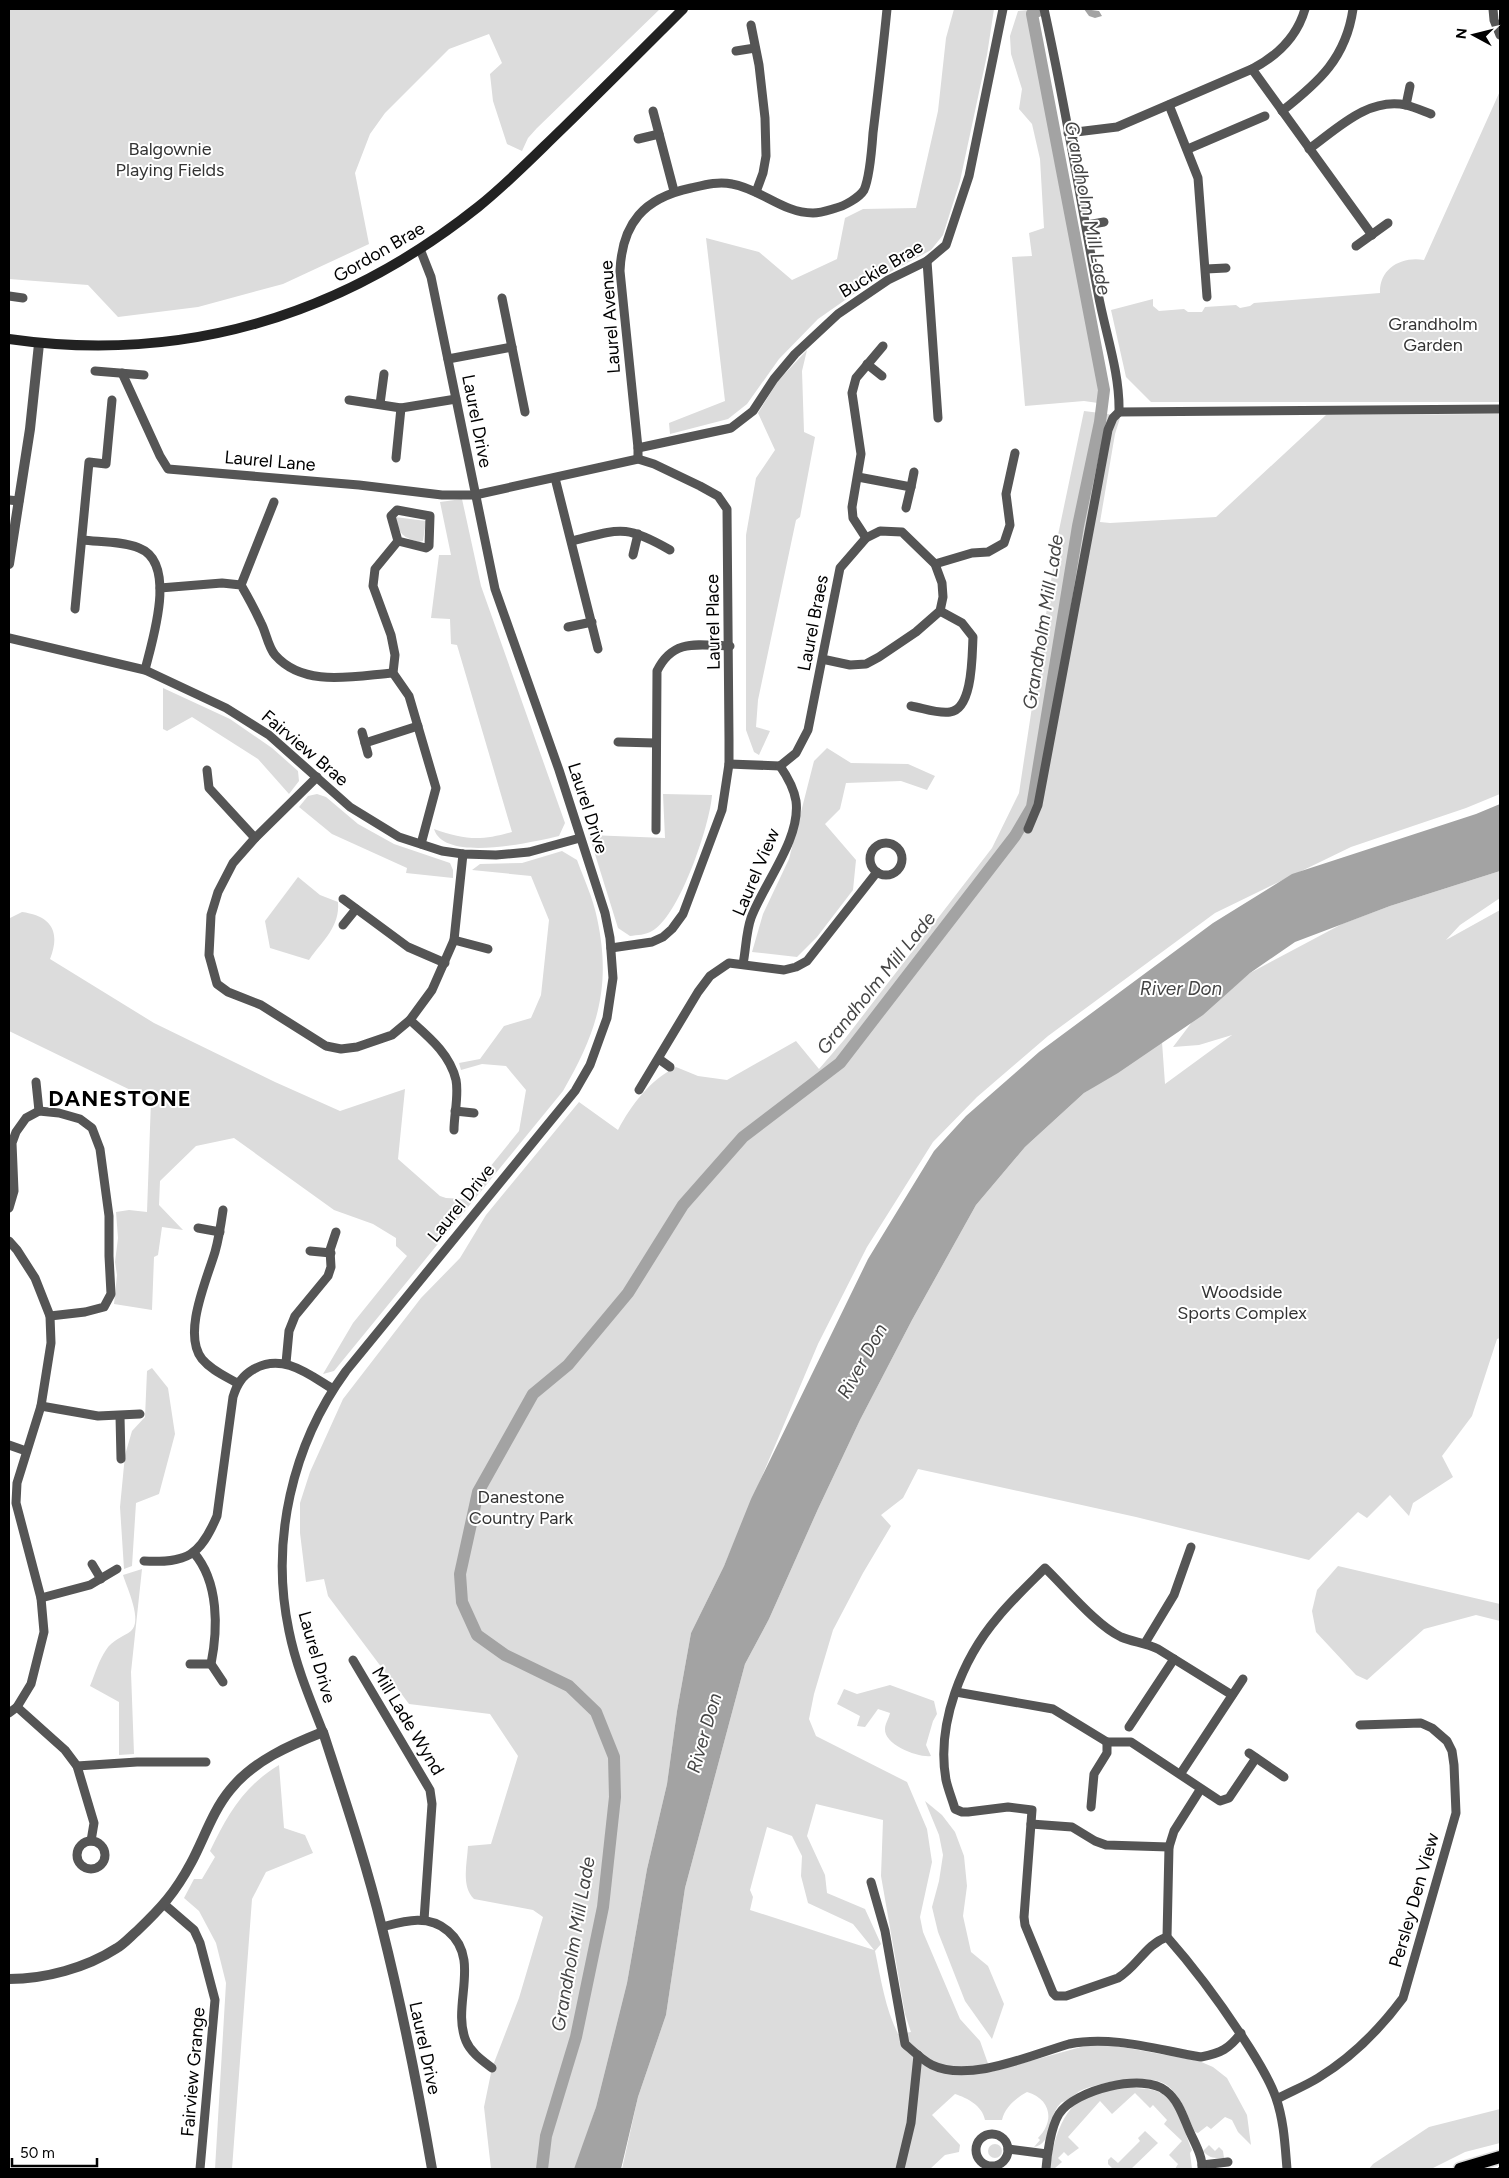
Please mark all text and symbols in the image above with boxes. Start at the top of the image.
north arrow [1449,10,1499,60]
text: N [1452,27,1471,40]
water label: Grandholm Mill Lade [1060,119,1116,298]
park label: Balgownie Playing Fields [116,138,224,181]
street label: Gordon Brae [329,217,429,287]
street label: Buckie Brae [835,235,927,303]
street label: Laurel Avenue [595,259,625,375]
park label: Grandholm Garden [1388,313,1478,356]
street label: Laurel Drive [457,373,497,470]
street label: Laurel Lane [224,446,317,476]
water label: Grandholm Mill Lade [1018,532,1068,711]
street label: Laurel Braes [793,573,833,673]
street label: Laurel Place [701,574,725,670]
street label: Fairview Brae [257,705,353,791]
street label: Laurel Drive [563,760,613,857]
street label: Laurel View [728,825,784,919]
water label: Grandholm Mill Lade [811,907,941,1059]
water label: River Don [1140,977,1223,1000]
district label: DANESTONE [48,1085,192,1112]
street label: Laurel Drive [423,1159,499,1247]
park label: Woodside Sports Complex [1177,1281,1307,1324]
water label: River Don [832,1319,892,1403]
park label: Danestone Country Park [469,1486,574,1529]
street label: Laurel Drive [293,1609,341,1706]
street label: Mill Lade Wynd [367,1663,449,1779]
water label: River Don [682,1690,726,1776]
street label: Persley Den View [1384,1830,1444,1970]
water label: Grandholm Mill Lade [546,1854,600,2033]
street label: Laurel Drive [404,1999,446,2097]
street label: Fairview Grange [176,2006,210,2138]
scale bar [12,2136,98,2168]
text: 50 m [20,2144,55,2162]

